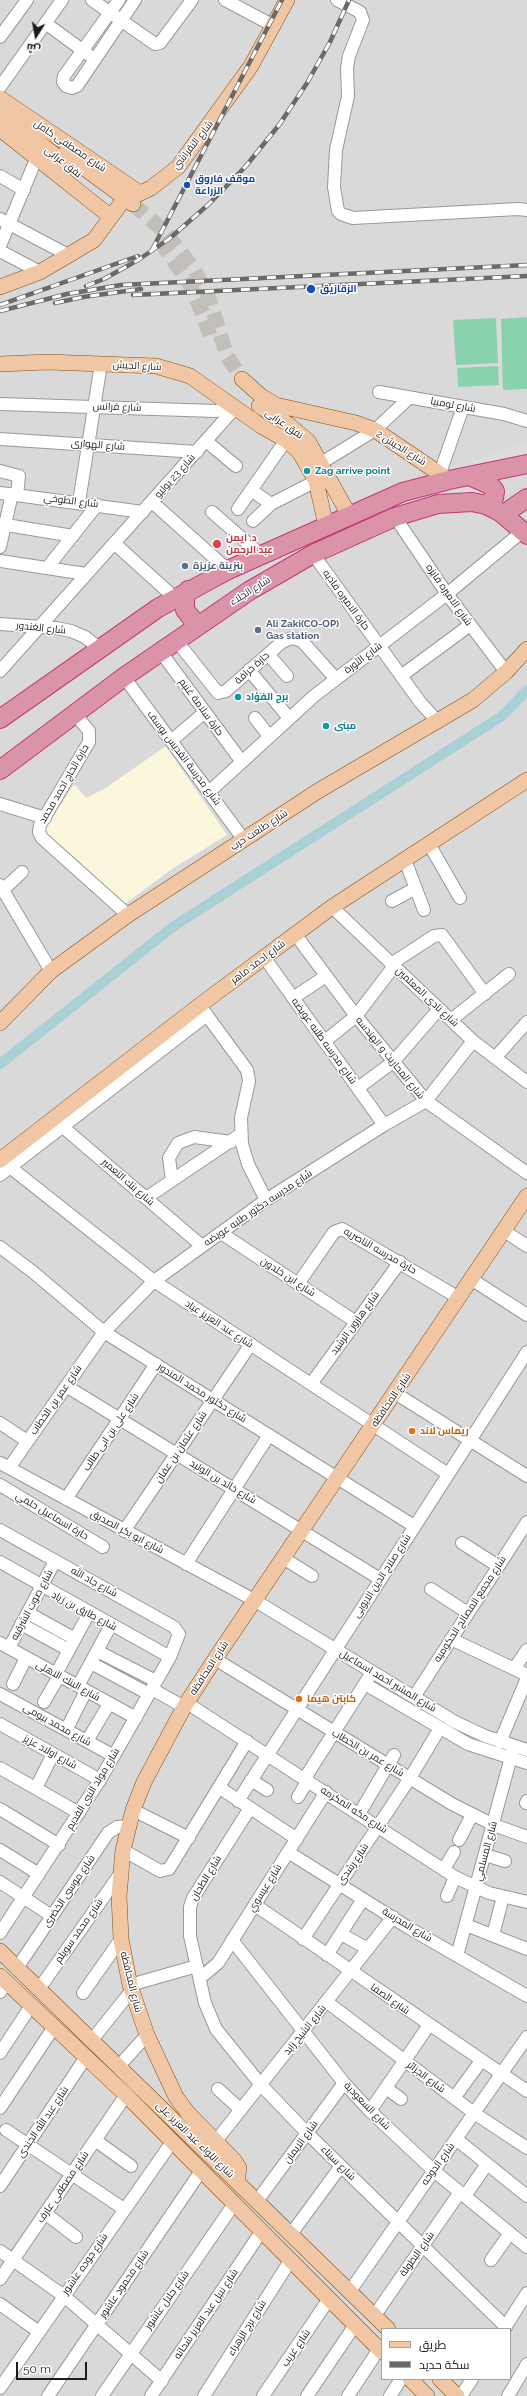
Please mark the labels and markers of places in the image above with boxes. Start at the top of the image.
place label: موقف فاروق الزراعة [195,173,255,196]
marker: موقف فاروق الزراعة [182,180,192,190]
marker: الزقازيق [305,283,317,295]
place label: الزقازيق [320,283,357,295]
place label: Zag arrive point [315,465,390,477]
marker: Zag arrive point [302,466,312,476]
place label: د. ايمن عبد الرحمن [226,532,273,556]
marker: د. ايمن عبد الرحمن [211,538,223,550]
place label: بنزينة عزيزة [193,560,243,572]
marker: بنزينة عزيزة [180,561,190,571]
place label: Ali Zaki(CO-OP) Gas station [266,618,339,642]
marker: Ali Zaki(CO-OP) Gas station [253,625,263,635]
place label: برج الفؤاد [246,691,288,703]
marker: برج الفؤاد [233,692,243,702]
place label: مبنى [334,720,356,732]
marker: مبنى [321,721,331,731]
place label: ريماس لاند [420,1425,469,1437]
marker: ريماس لاند [407,1426,417,1436]
place label: كابتن هيما [307,1693,356,1705]
marker: كابتن هيما [294,1694,304,1704]

